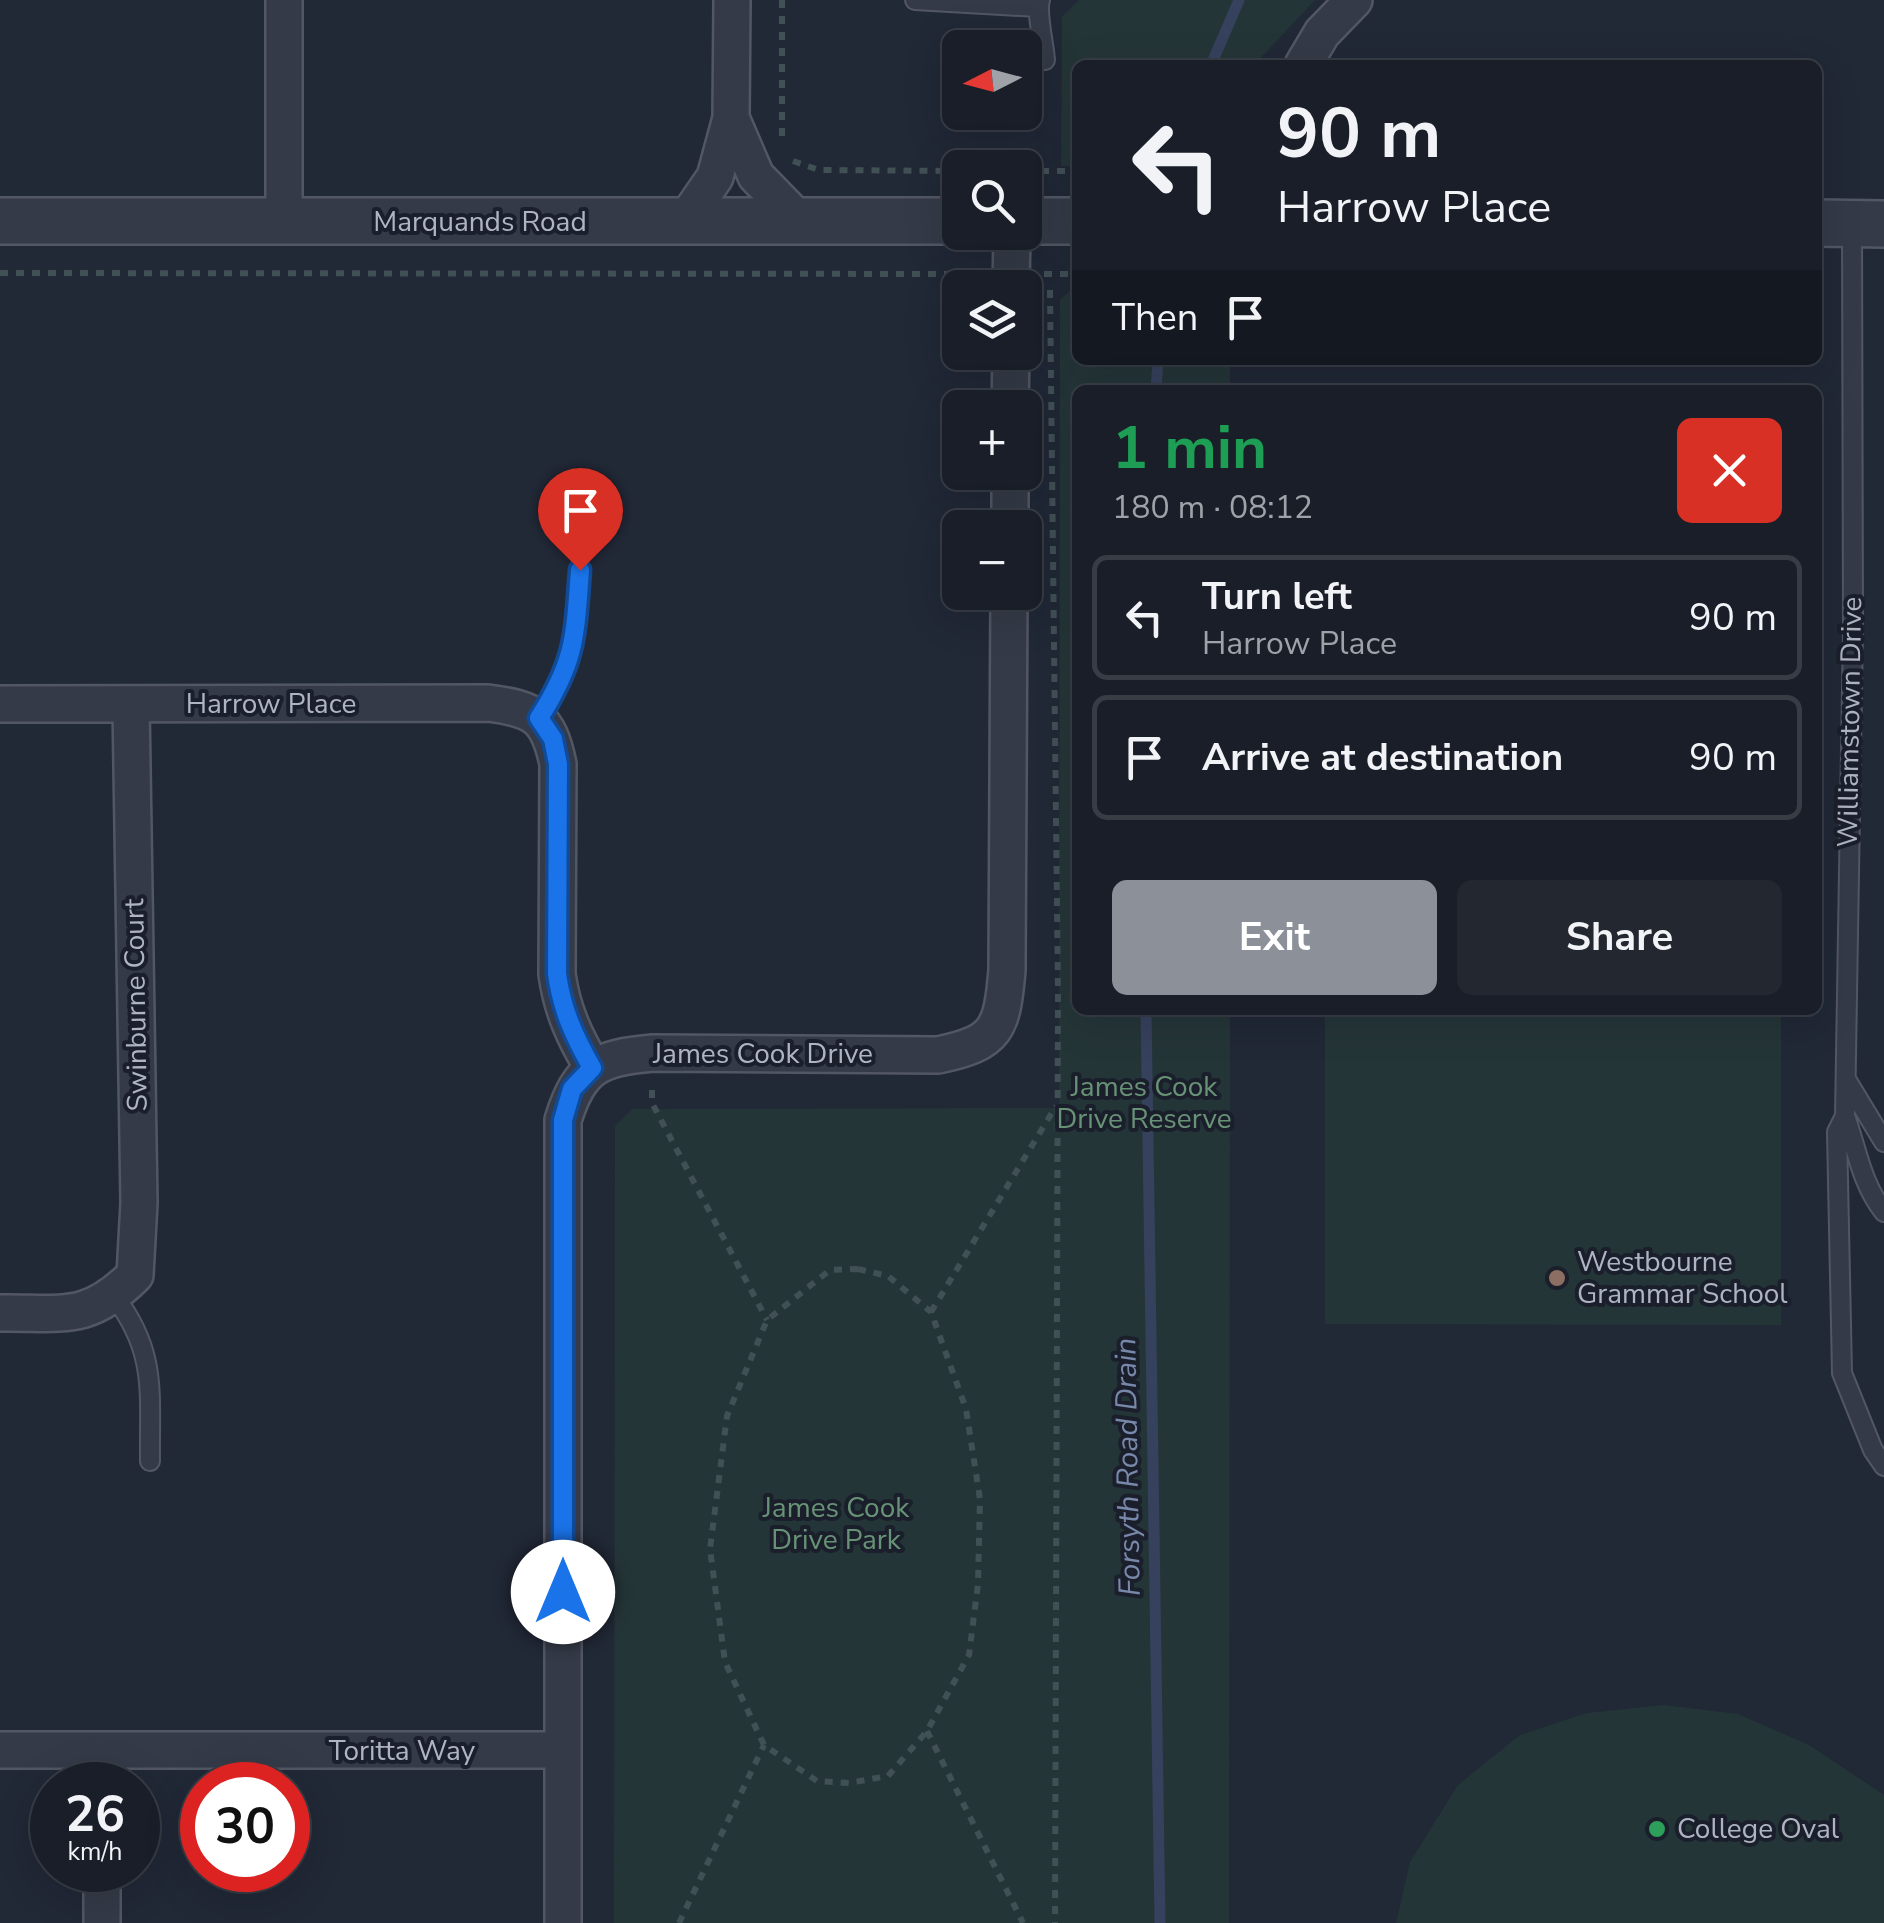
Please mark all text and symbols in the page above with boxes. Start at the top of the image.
north arrow [942,30,1042,130]
map controls [942,30,1042,610]
text: 90 m [1277,86,1441,182]
icon: left [1112,100,1242,230]
button: search [942,150,1042,250]
text: Harrow Place [1277,177,1551,238]
street label: Marquands Road [373,203,587,241]
button: layers [942,270,1042,370]
icon: arrive [1218,290,1273,345]
text: Then [1112,292,1198,343]
button: + [942,390,1042,490]
text: 1 min [1112,407,1267,489]
button: close [1677,418,1782,523]
pin [538,468,623,571]
icon: arrive [553,483,608,538]
text: 180 m · 08:12 [1112,486,1313,529]
button: − [942,510,1042,610]
text: Turn left [1202,571,1352,622]
icon: left [1117,590,1172,645]
text: 90 m [1689,592,1777,643]
street label: Williamstown Drive [1829,596,1871,848]
text: Harrow Place [1202,622,1397,665]
street label: Harrow Place [186,685,356,723]
icon: arrive [1117,730,1172,785]
text: Arrive at destination [1202,732,1563,783]
text: 90 m [1689,732,1777,783]
button: Exit [1112,880,1437,995]
button: Share [1457,880,1782,995]
street label: Swinburne Court [115,898,157,1112]
street label: James Cook Drive [652,1035,873,1073]
park label: James Cook Drive Reserve [1056,1068,1232,1138]
place label: Westbourne Grammar School [1577,1243,1788,1313]
marker: Westbourne Grammar School [1546,1267,1568,1289]
water label: Forsyth Road Drain [1105,1337,1151,1597]
park label: James Cook Drive Park [762,1489,910,1559]
position arrow [511,1540,615,1644]
street label: Toritta Way [329,1732,476,1770]
speed limit sign: 30 [180,1762,310,1892]
text: 26 [65,1780,125,1849]
place label: College Oval [1677,1810,1840,1848]
marker: College Oval [1646,1818,1668,1840]
text: km/h [67,1835,123,1869]

